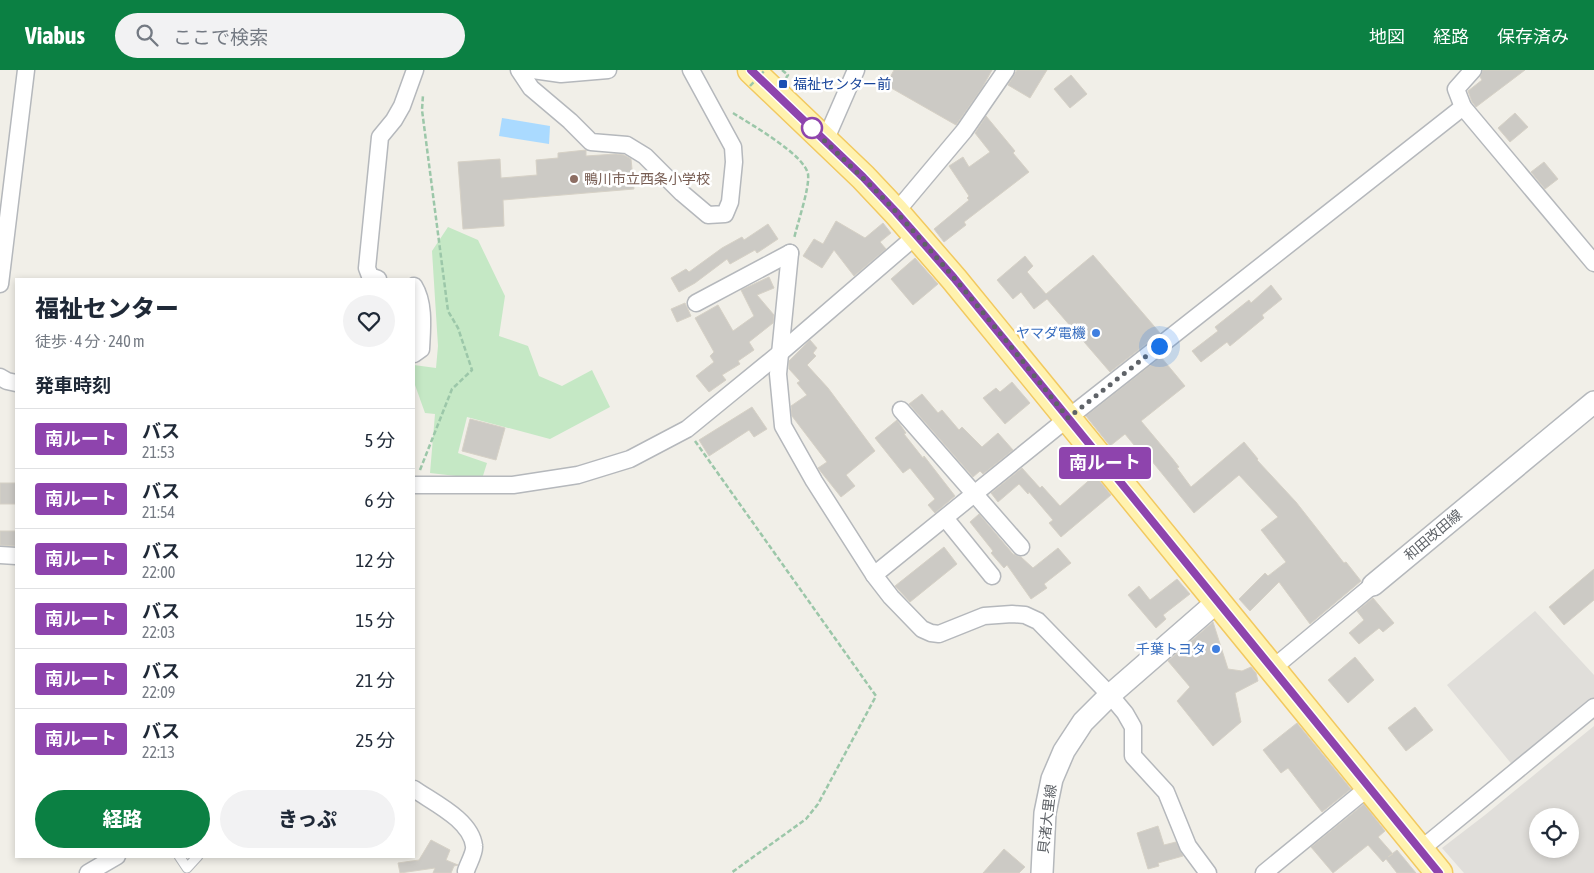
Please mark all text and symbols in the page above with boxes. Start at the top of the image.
search box [115,13,465,58]
icon: search [133,21,161,49]
text: Viabus [25,22,85,49]
text: ここで検索 [173,26,268,48]
text: 地図 [1369,26,1405,47]
text: 経路 [1433,26,1469,47]
text: 保存済み [1497,26,1569,47]
place label: 福祉センター前 [793,76,891,92]
marker: 福祉センター前 [777,78,789,90]
unlabelled marker [801,117,823,139]
place label: 鴨川市立西条小学校 [584,171,710,187]
marker: 鴨川市立西条小学校 [568,173,580,185]
text: 福祉センター [35,295,179,322]
button: heart [343,295,395,347]
place label: ヤマダ電機 [1016,325,1086,341]
marker: ヤマダ電機 [1090,327,1102,339]
text: 徒歩 · 4 分 · 240 m [35,332,145,350]
your location [1147,334,1172,359]
text: 発車時刻 [35,374,111,396]
text: バス [142,420,180,442]
text: 南ルート [45,428,117,449]
text: 5 分 [364,429,395,451]
text: 21:53 [142,443,175,461]
line badge: 南ルート [1070,447,1140,479]
text: 南ルート [1069,452,1141,473]
text: バス [142,480,180,502]
text: 南ルート [45,488,117,509]
text: 6 分 [364,489,395,511]
text: 21:54 [142,503,175,521]
street label: 和田改田線 [1401,506,1465,564]
text: バス [142,540,180,562]
text: 南ルート [45,548,117,569]
text: 12 分 [356,549,395,571]
text: 22:00 [142,563,175,581]
text: バス [142,600,180,622]
text: 南ルート [45,608,117,629]
text: 15 分 [356,609,395,631]
text: 22:03 [142,623,175,641]
place label: 千葉トヨタ [1136,641,1206,657]
marker: 千葉トヨタ [1210,643,1222,655]
text: バス [142,660,180,682]
text: 南ルート [45,668,117,689]
text: 21 分 [356,669,395,691]
text: 22:09 [142,683,175,701]
text: バス [142,720,180,742]
text: 南ルート [45,728,117,749]
text: 25 分 [356,729,395,751]
text: 22:13 [142,743,175,761]
street label: 貝渚大里線 [1035,783,1059,855]
button: 経路 [35,790,210,848]
button: きっぷ [220,790,395,848]
map controls [1529,808,1579,858]
button: locate [1529,808,1579,858]

